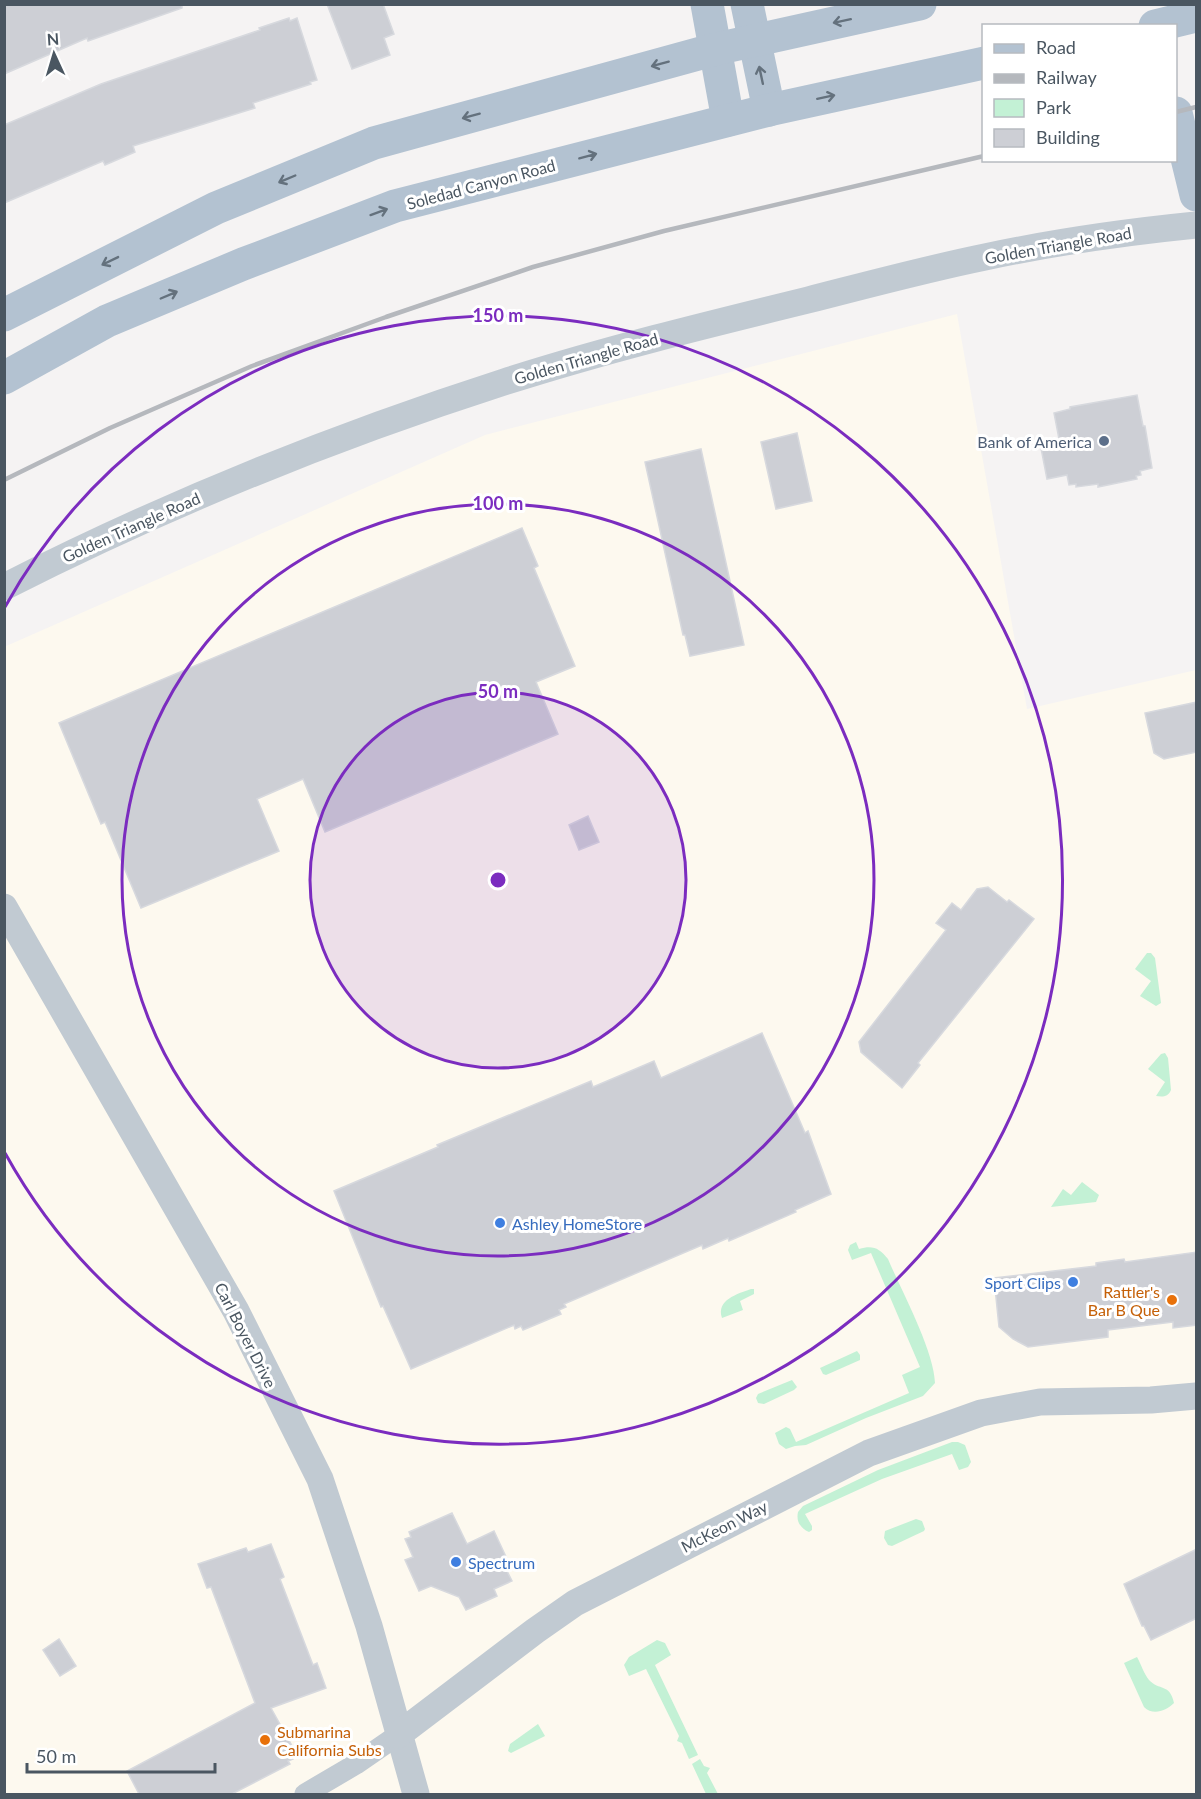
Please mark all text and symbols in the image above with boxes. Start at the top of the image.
one-way arrow [833,15,852,27]
north arrow [24,24,84,84]
legend [982,24,1177,162]
text: N [46,29,60,48]
text: Road [1036,36,1076,58]
one-way arrow [650,59,669,71]
one-way arrow [755,65,766,85]
text: Railway [1036,66,1097,88]
one-way arrow [816,91,835,103]
text: Park [1036,96,1072,118]
one-way arrow [462,111,481,122]
text: Building [1036,126,1100,148]
one-way arrow [578,149,597,161]
street label: Soledad Canyon Road [405,155,557,213]
one-way arrow [278,174,297,185]
one-way arrow [369,206,388,217]
street label: Golden Triangle Road [983,223,1133,267]
one-way arrow [102,255,120,267]
one-way arrow [159,289,177,300]
text: 150 m [473,304,523,326]
street label: Golden Triangle Road [512,328,660,388]
place label: Bank of America [977,432,1092,451]
marker: Bank of America [1097,434,1111,448]
street label: Golden Triangle Road [59,488,203,566]
text: 100 m [473,492,523,514]
text: 50 m [478,680,518,702]
centre of rings [488,870,508,890]
place label: Ashley HomeStore [512,1214,642,1233]
marker: Ashley HomeStore [493,1216,507,1230]
place label: Sport Clips [985,1273,1061,1292]
marker: Sport Clips [1066,1275,1080,1289]
street label: Carl Boyer Drive [211,1279,281,1391]
place label: Rattler's Bar B Que [1088,1282,1160,1319]
marker: Rattler's Bar B Que [1165,1293,1179,1307]
street label: McKeon Way [678,1496,771,1556]
place label: Spectrum [468,1553,535,1572]
marker: Spectrum [449,1555,463,1569]
place label: Submarina California Subs [277,1722,382,1759]
marker: Submarina California Subs [258,1733,272,1747]
scale bar [27,1736,214,1774]
text: 50 m [36,1745,76,1767]

